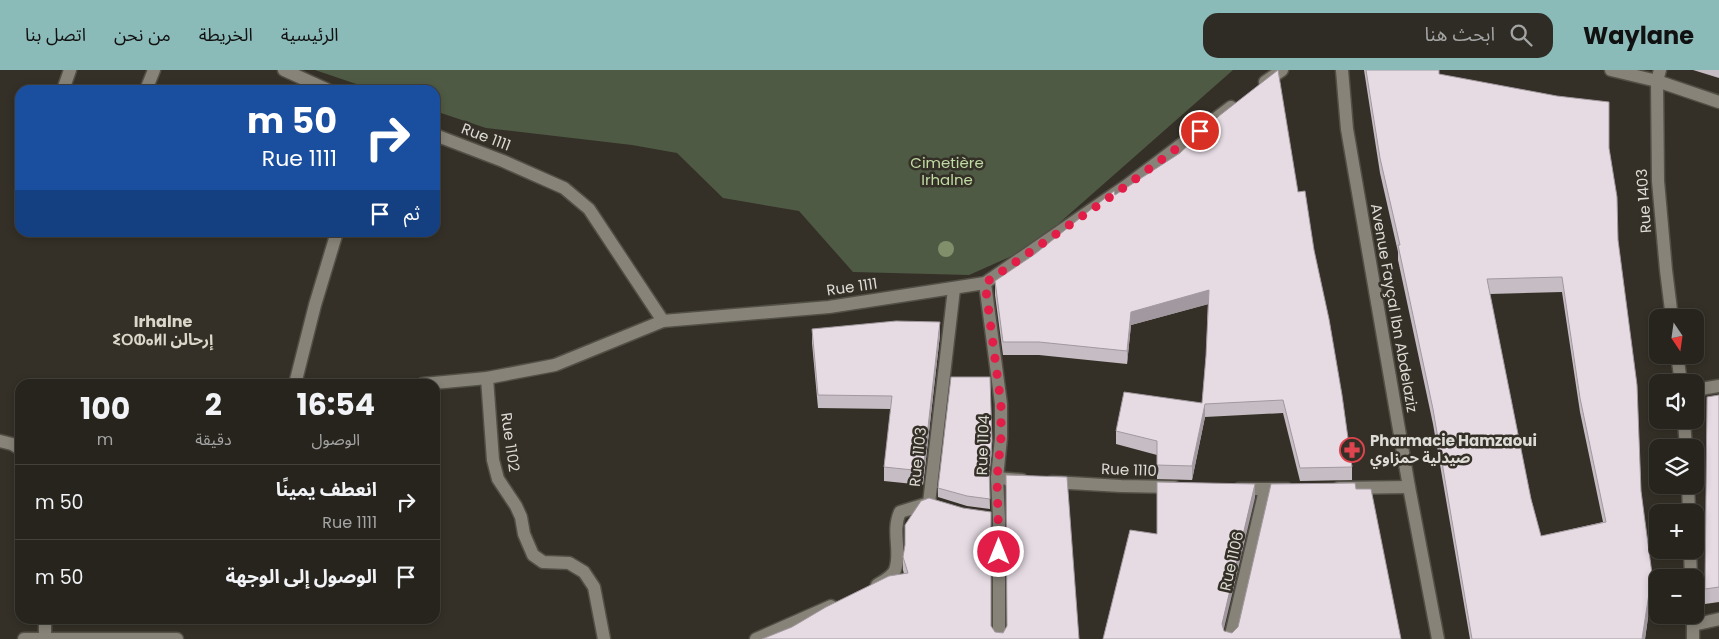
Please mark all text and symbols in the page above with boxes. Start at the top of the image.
search box [1203,13,1553,58]
text: Waylane [1583,19,1694,52]
text: ابحث هنا [1424,21,1495,48]
icon: search [1507,21,1535,49]
text: اتصل بنا [25,22,86,47]
text: من نحن [114,22,171,47]
text: الخريطة [199,22,253,47]
text: الرئيسية [281,22,339,47]
text: 50 m [247,96,337,145]
icon: right [355,105,420,170]
pin [1179,110,1221,152]
icon: arrive [1186,117,1214,145]
street label: Rue 1111 [459,118,514,156]
text: Rue 1111 [262,143,337,174]
park label: Cimetière Irhalne [910,152,984,190]
street label: Rue 1403 [1631,168,1656,234]
icon: arrive [366,200,394,228]
text: ثم [404,200,420,227]
street label: Avenue Fayçal Ibn Abdelaziz [1366,202,1423,414]
street label: Rue 1111 [825,273,879,300]
north arrow [1649,309,1704,364]
map controls [1649,309,1704,624]
district label: Irhalne ⵉⵔⵀⴰⵍⵏ إرحالن [113,310,214,351]
button: sound [1649,374,1704,429]
text: 2 [205,383,222,426]
text: 16:54 [296,383,375,426]
text: 100 [80,387,130,430]
street label: Rue 1102 [496,411,525,473]
street label: Rue 1104 [971,414,994,476]
street label: Rue 1103 [904,426,931,488]
text: m [97,428,113,451]
text: دقيقة [195,428,232,451]
text: الوصول [311,428,360,451]
place label: Pharmacie Hamzaoui صيدلية حمزاوي [1370,430,1537,469]
pharmacy icon: Pharmacie Hamzaoui صيدلية حمزاوي [1339,437,1365,463]
button: layers [1649,439,1704,494]
street label: Rue 1110 [1101,458,1157,481]
text: انعطف يمينًا [276,476,377,503]
icon: right [392,488,420,516]
text: 50 m [35,489,84,516]
button: + [1649,504,1704,559]
text: Rue 1111 [322,511,377,534]
position arrow [972,525,1024,577]
street label: Rue 1106 [1214,529,1249,593]
text: الوصول إلى الوجهة [225,563,377,590]
icon: arrive [392,563,420,591]
text: 50 m [35,564,84,591]
button: − [1649,569,1704,624]

